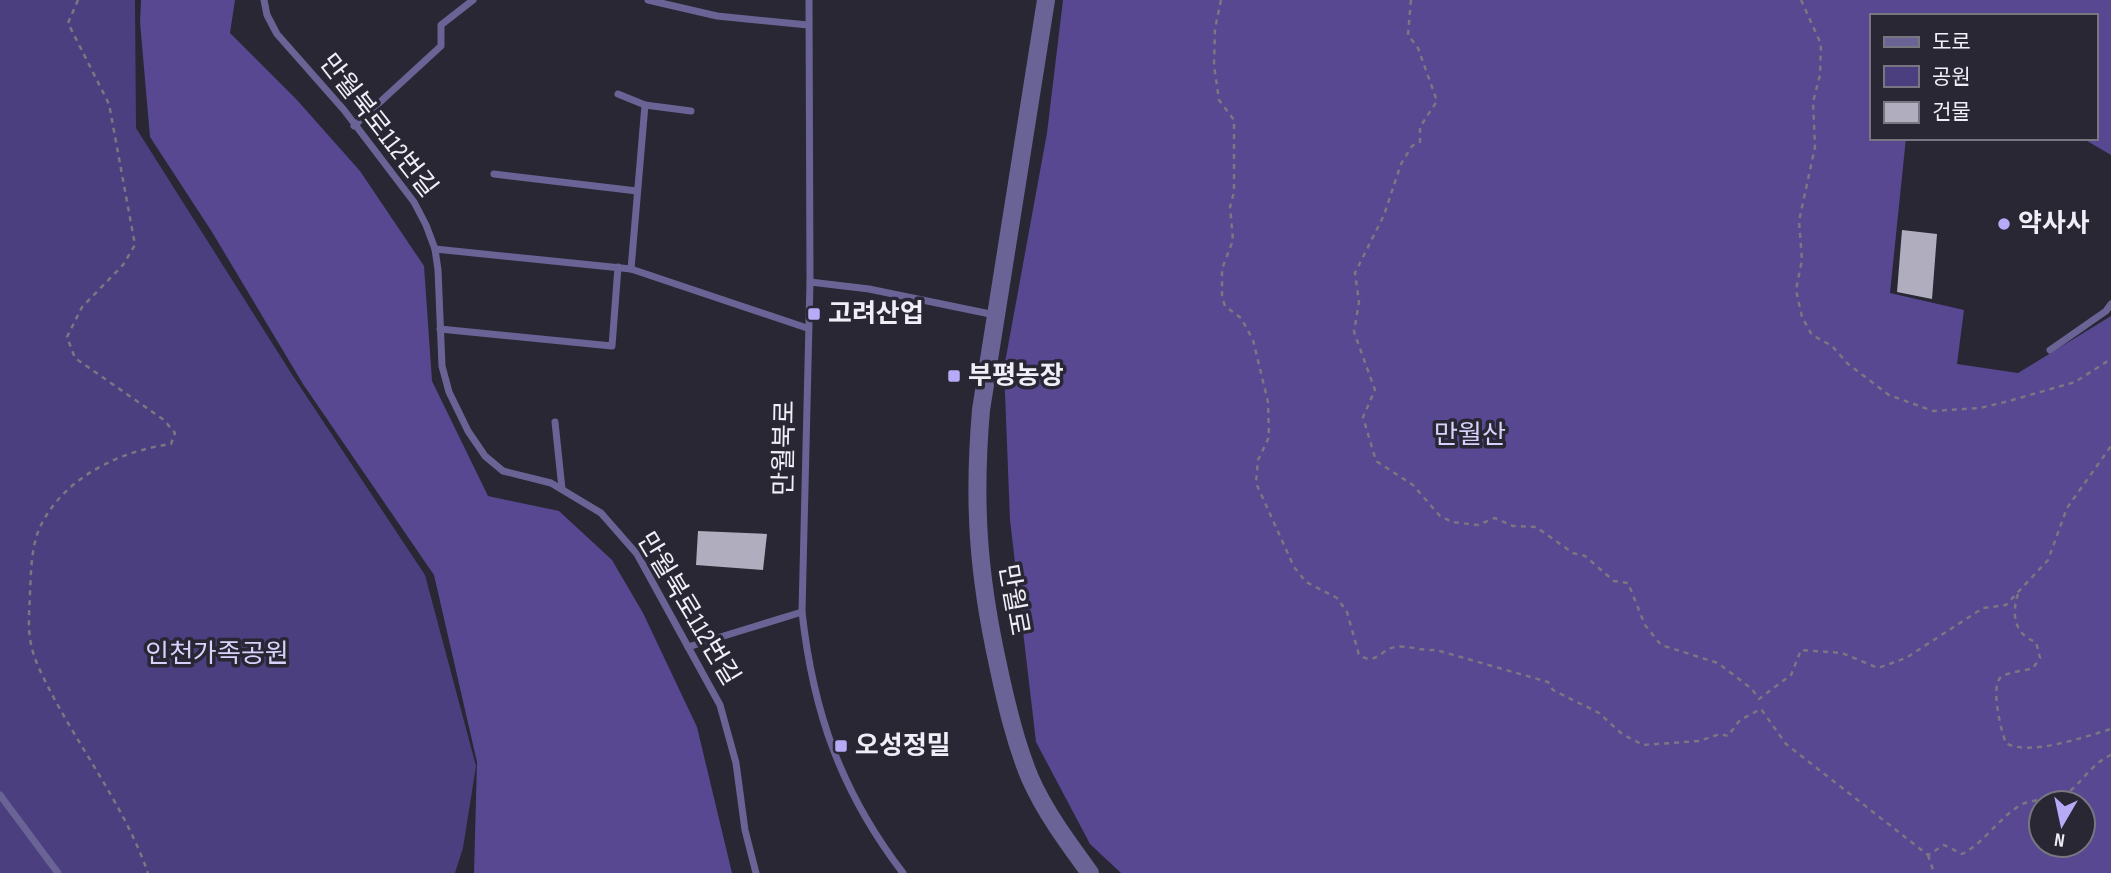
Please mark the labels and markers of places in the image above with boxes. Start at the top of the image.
place label: 약사사 [2018,209,2090,240]
marker: 약사사 [1996,216,2012,232]
place label: 고려산업 [828,299,924,330]
marker: 고려산업 [806,306,822,322]
place label: 부평농장 [968,361,1064,392]
marker: 부평농장 [946,368,962,384]
place label: 오성정밀 [855,731,951,762]
marker: 오성정밀 [833,738,849,754]

